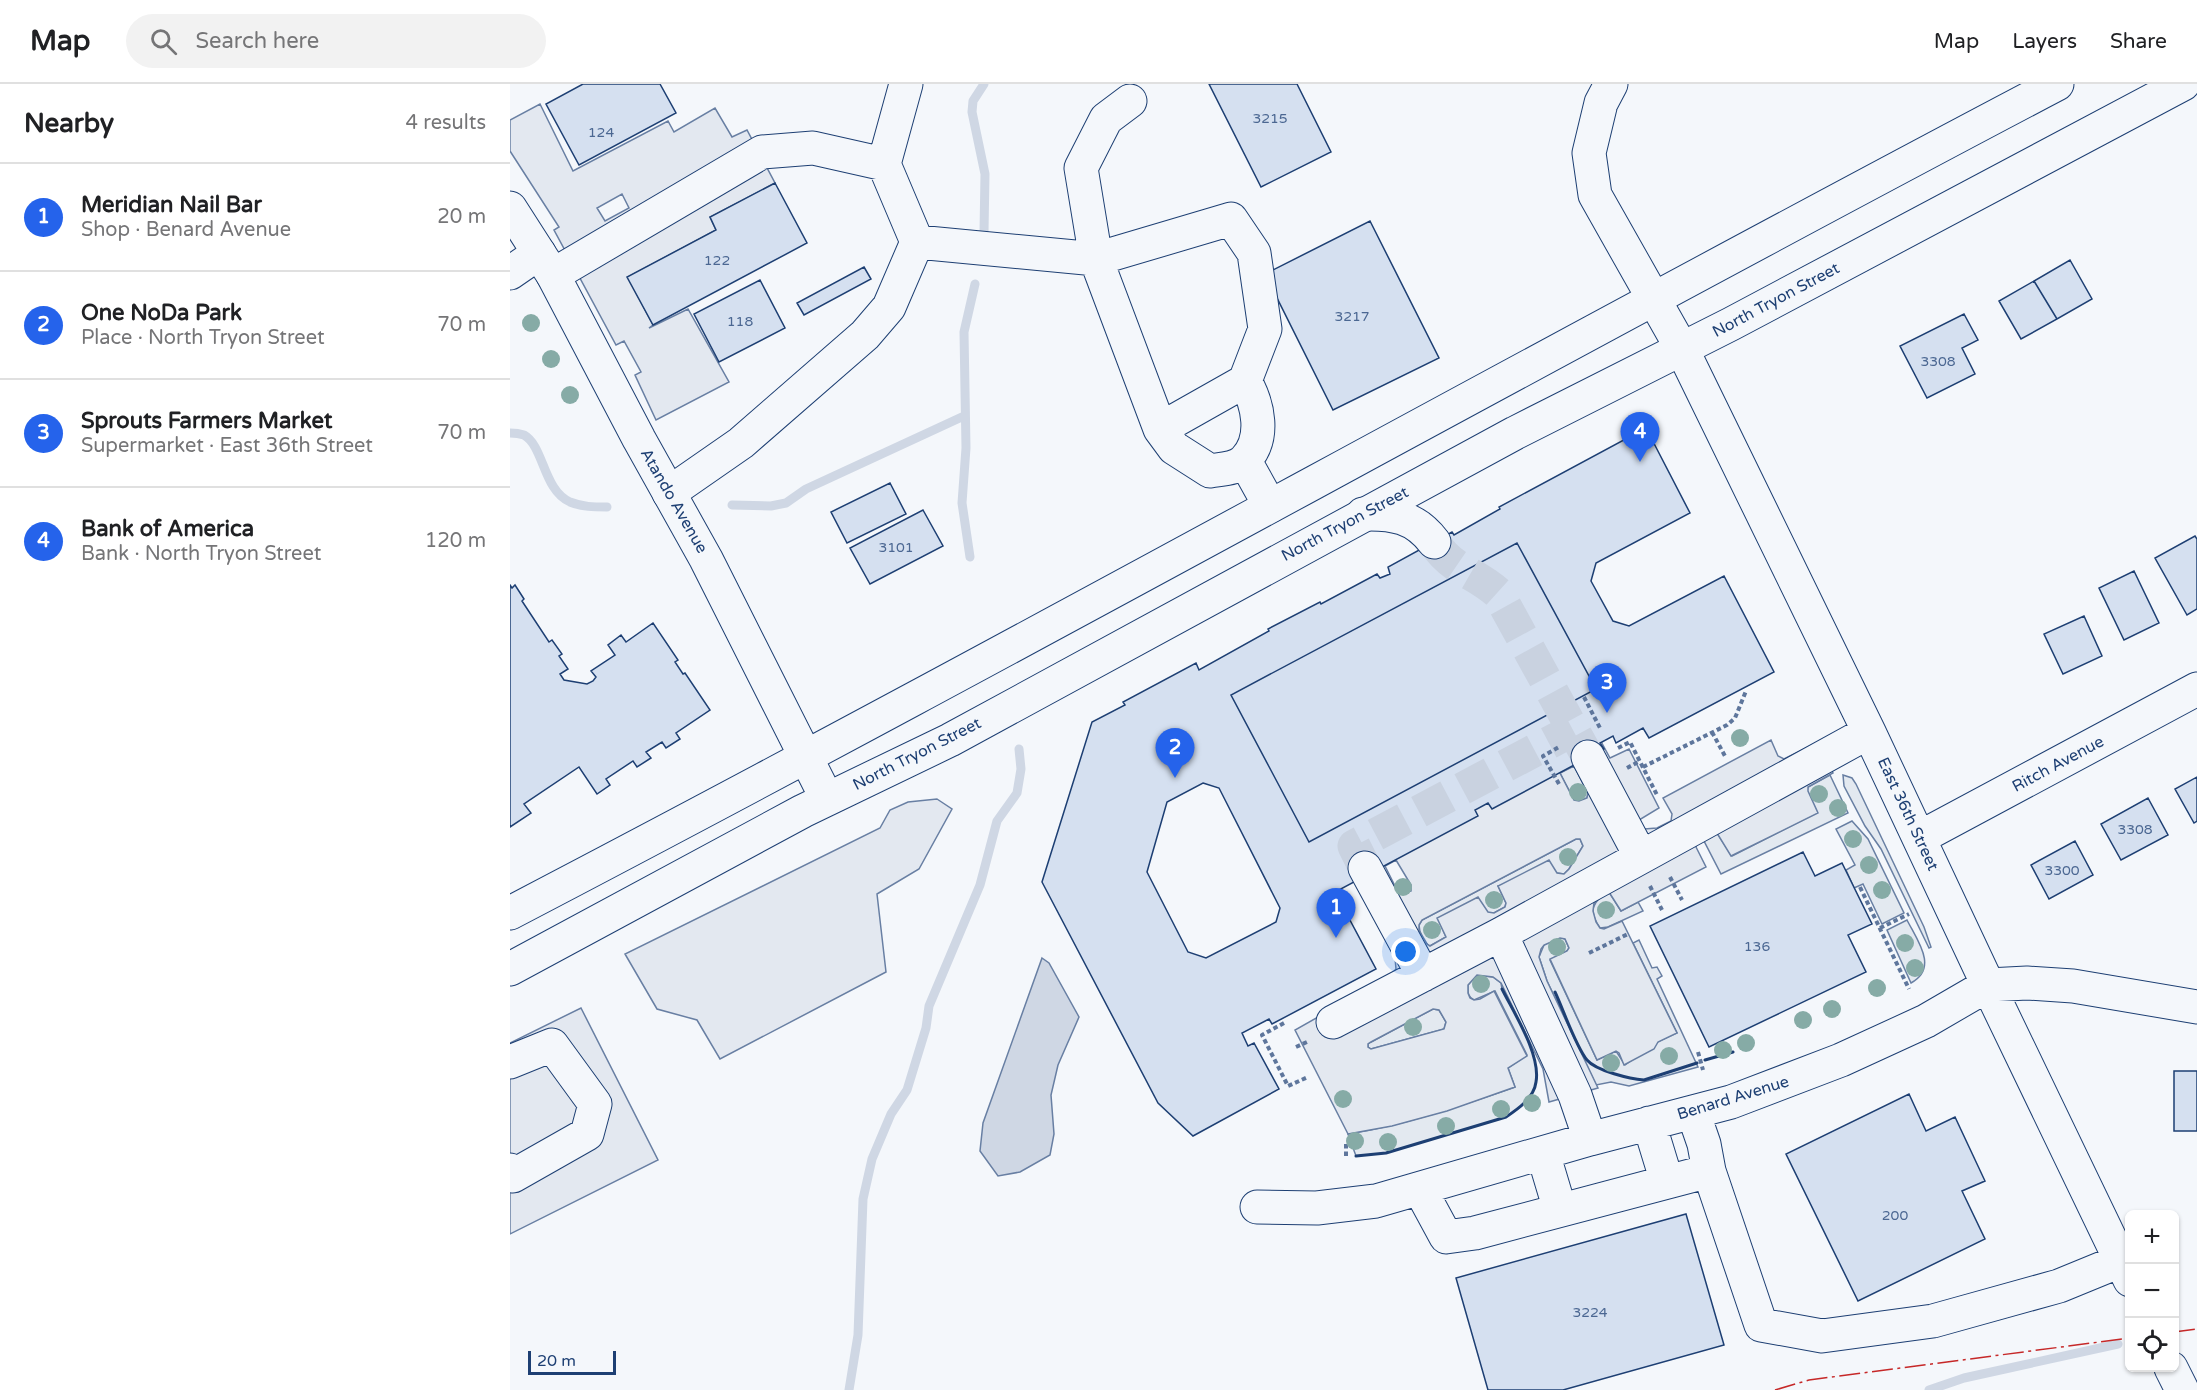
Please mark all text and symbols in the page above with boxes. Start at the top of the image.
search box [126,14,546,68]
text: Map [30,24,90,58]
icon: search [147,25,180,58]
text: Search here [195,28,319,54]
text: Map [1934,29,1979,54]
text: Layers [2012,29,2077,54]
text: Share [2110,29,2167,54]
text: Nearby [24,108,114,139]
house number: 3215 [1252,110,1288,127]
text: 4 results [406,111,486,135]
house number: 124 [588,124,614,141]
text: Meridian Nail Bar [81,192,262,218]
text: 1 [37,205,50,229]
text: 20 m [437,205,486,229]
text: Shop · Benard Avenue [81,218,291,242]
house number: 122 [704,252,730,269]
street label: North Tryon Street [1709,258,1843,342]
text: One NoDa Park [81,300,242,326]
house number: 3217 [1334,308,1370,325]
text: 2 [37,313,50,337]
text: 70 m [437,313,486,337]
house number: 118 [727,313,753,330]
text: Place · North Tryon Street [81,326,325,350]
house number: 3308 [1920,353,1956,370]
text: Sprouts Farmers Market [81,408,332,434]
pin: 4 [1620,412,1660,462]
text: 3 [37,421,50,445]
text: 70 m [437,421,486,445]
text: Supermarket · East 36th Street [81,434,373,458]
street label: Atando Avenue [636,445,712,557]
street label: North Tryon Street [1278,482,1412,566]
text: Bank of America [81,516,254,542]
text: 4 [37,529,50,553]
text: 120 m [425,529,486,553]
house number: 3101 [878,539,914,556]
text: Bank · North Tryon Street [81,542,321,566]
pin: 3 [1588,664,1626,713]
street label: North Tryon Street [850,713,984,795]
pin: 2 [1156,728,1194,778]
street label: Ritch Avenue [2009,731,2107,797]
street label: East 36th Street [1873,754,1943,874]
house number: 3308 [2117,821,2153,838]
house number: 3300 [2044,862,2080,879]
pin: 1 [1316,888,1356,938]
your location [1391,937,1420,966]
house number: 136 [1744,938,1770,955]
street label: Benard Avenue [1675,1071,1791,1125]
house number: 200 [1882,1207,1908,1224]
map controls [2125,1210,2179,1372]
button: + [2125,1210,2179,1264]
button: − [2125,1264,2179,1318]
house number: 3224 [1572,1304,1608,1321]
button: locate [2125,1318,2179,1372]
scale bar [528,1348,616,1376]
text: 20 m [537,1351,576,1371]

